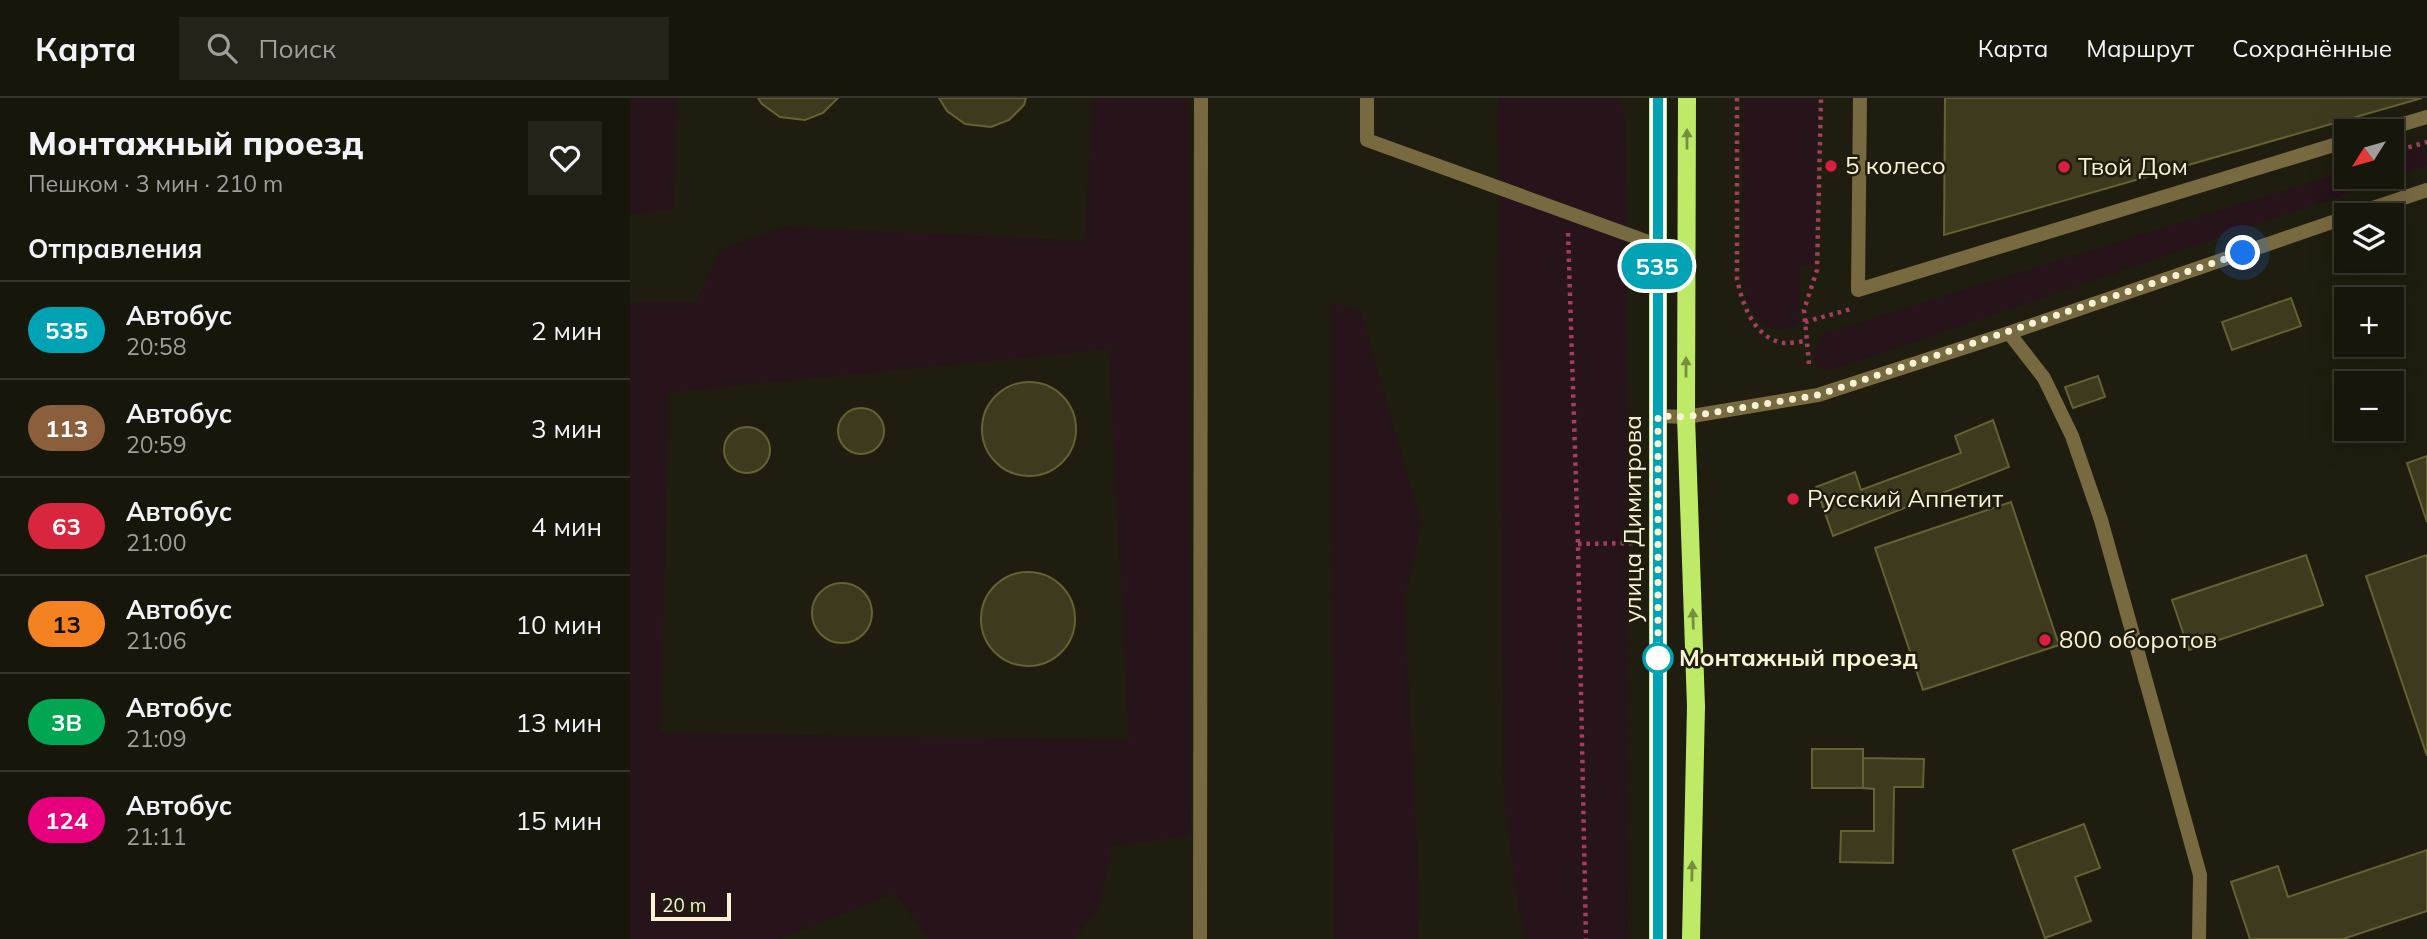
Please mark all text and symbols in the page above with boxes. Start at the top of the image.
search box [179,17,669,80]
text: Карта [35,28,137,69]
icon: search [203,29,241,67]
text: Поиск [259,32,336,65]
text: Карта [1978,33,2048,63]
text: Маршрут [2086,33,2194,63]
text: Сохранённые [2232,33,2392,63]
north arrow [2334,119,2404,189]
map controls [2334,119,2404,441]
button: heart [528,121,602,195]
text: Монтажный проезд [28,122,363,163]
one-way arrow [1681,128,1693,150]
place label: 5 колесо [1845,150,1946,180]
place label: Твой Дом [2078,151,2188,181]
marker: 5 колесо [1823,158,1839,174]
marker: Твой Дом [2056,159,2072,175]
text: Пешком · 3 мин · 210 m [28,169,283,198]
button: layers [2334,203,2404,273]
text: Отправления [28,232,202,265]
your location [2225,235,2260,270]
line badge: 535 [1617,243,1697,289]
text: 535 [1635,251,1679,281]
button: + [2334,287,2404,357]
text: Автобус [126,299,232,332]
text: 2 мин [531,314,602,347]
text: 535 [45,315,88,345]
text: 20:58 [126,332,186,361]
one-way arrow [1680,356,1692,378]
button: − [2334,371,2404,441]
text: Автобус [126,397,232,430]
text: 3 мин [531,412,602,445]
text: 113 [45,413,88,443]
street label: улица Димитрова [1617,415,1647,623]
text: 20:59 [126,430,186,459]
place label: Русский Аппетит [1807,483,2003,513]
marker: Русский Аппетит [1785,491,1801,507]
text: Автобус [126,495,232,528]
text: 4 мин [531,510,602,543]
text: 63 [52,511,81,541]
text: 21:00 [126,528,186,557]
text: Автобус [126,593,232,626]
text: 10 мин [515,608,602,641]
one-way arrow [1688,608,1699,630]
text: 13 [52,609,81,639]
place label: 800 оборотов [2059,624,2217,654]
text: 21:06 [126,626,186,655]
marker: 800 оборотов [2037,632,2053,648]
place label: Монтажный проезд [1679,642,1918,672]
marker: Монтажный проезд [1643,643,1673,673]
text: Автобус [126,691,232,724]
text: 13 мин [515,706,602,739]
text: 3В [51,707,82,737]
text: 21:09 [126,724,186,753]
text: Автобус [126,789,232,822]
text: 15 мин [515,804,602,837]
text: 124 [45,805,88,835]
text: 21:11 [126,822,186,851]
one-way arrow [1687,860,1698,882]
scale bar [651,890,732,922]
text: 20 m [662,893,706,917]

